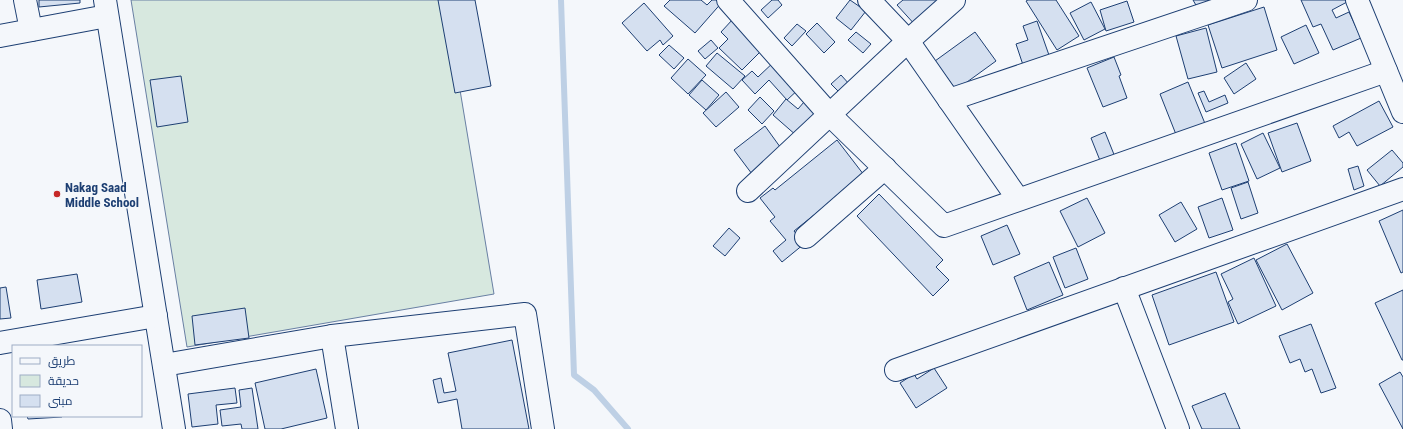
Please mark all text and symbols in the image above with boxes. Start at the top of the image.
place label: Nakag Saad Middle School [65,180,139,210]
marker: Nakag Saad Middle School [52,189,62,199]
legend [12,345,142,417]
text: طريق [48,354,76,368]
text: حديقة [48,374,79,388]
text: مبنى [48,394,73,408]

